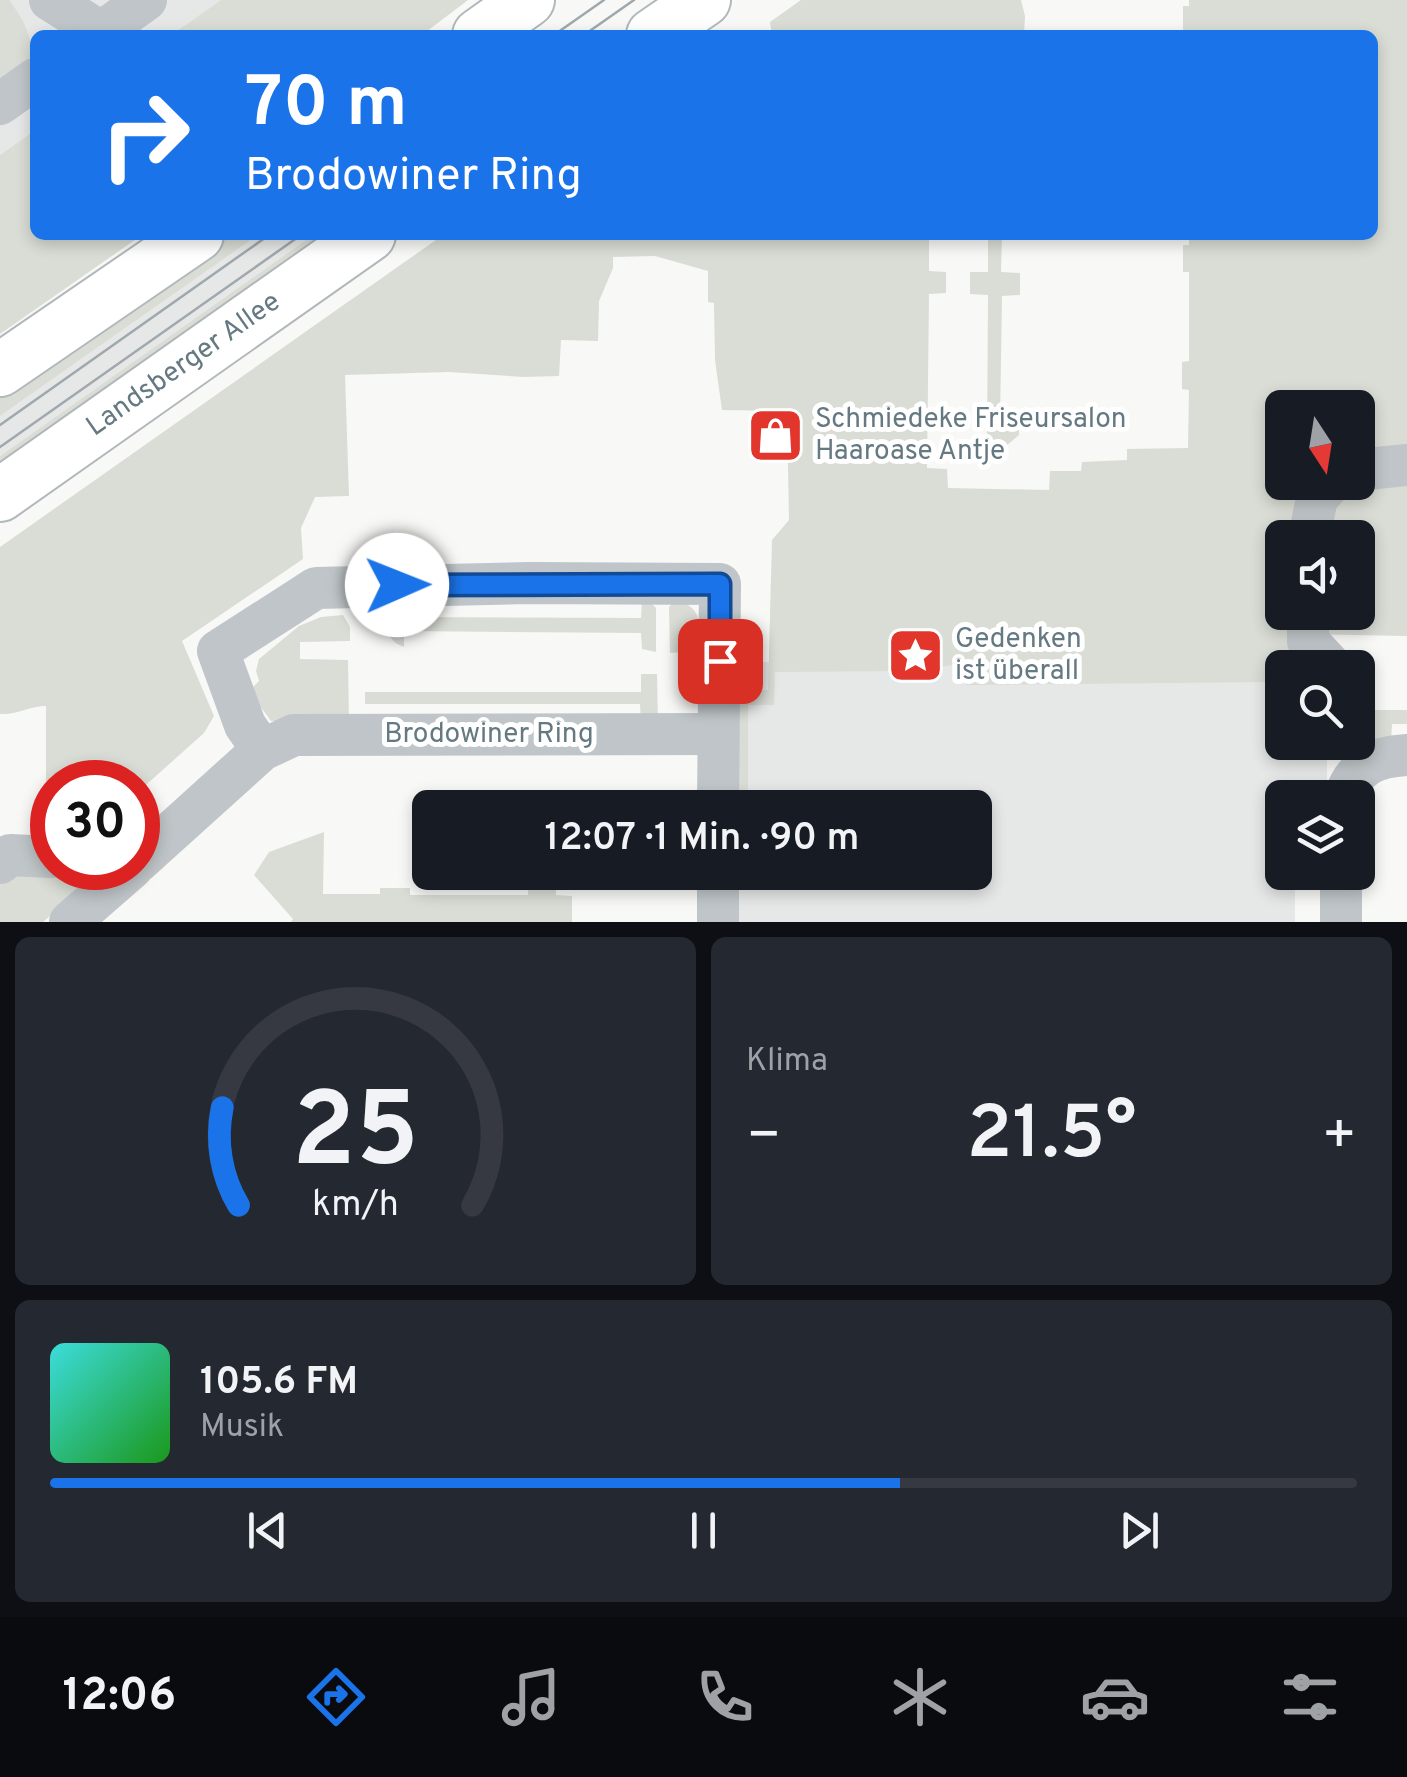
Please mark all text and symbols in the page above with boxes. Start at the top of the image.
text: 70 m [245,62,408,151]
icon: right [80,70,210,200]
text: Brodowiner Ring [245,149,582,206]
street label: Landsberger Allee [80,285,288,445]
north arrow [1265,390,1375,500]
map controls [1265,390,1375,890]
place label: Schmiedeke Friseursalon Haaroase Antje [815,402,1126,470]
shop icon: Schmiedeke Friseursalon Haaroase Antje [746,406,806,466]
button: sound [1265,520,1375,630]
position arrow [345,533,449,637]
pin [678,619,763,704]
place label: Gedenken ist überall [955,622,1082,690]
place icon: Gedenken ist überall [886,626,946,686]
icon: arrive [693,634,748,689]
button: search [1265,650,1375,760]
street label: Brodowiner Ring [384,717,594,753]
speed limit sign: 30 [30,760,160,890]
button: layers [1265,780,1375,890]
text: 12:07 · 1 Min. · 90 m [545,815,859,864]
text: Klima [746,1042,828,1082]
text: 25 [292,1071,419,1203]
text: 21.5° [966,1090,1137,1185]
text: − [746,1103,781,1173]
text: + [1322,1103,1357,1173]
text: km/h [312,1183,399,1229]
text: 105.6 FM [200,1359,358,1408]
text: Musik [200,1408,284,1448]
icon: previous [240,1503,295,1558]
icon: pause [676,1503,731,1558]
icon: next [1112,1503,1167,1558]
icon: directions [301,1662,371,1732]
icon: music [496,1662,566,1732]
icon: phone [690,1662,760,1732]
icon: climate [885,1662,955,1732]
icon: car [1080,1662,1150,1732]
icon: filters [1275,1662,1345,1732]
text: 12:06 [62,1669,176,1726]

